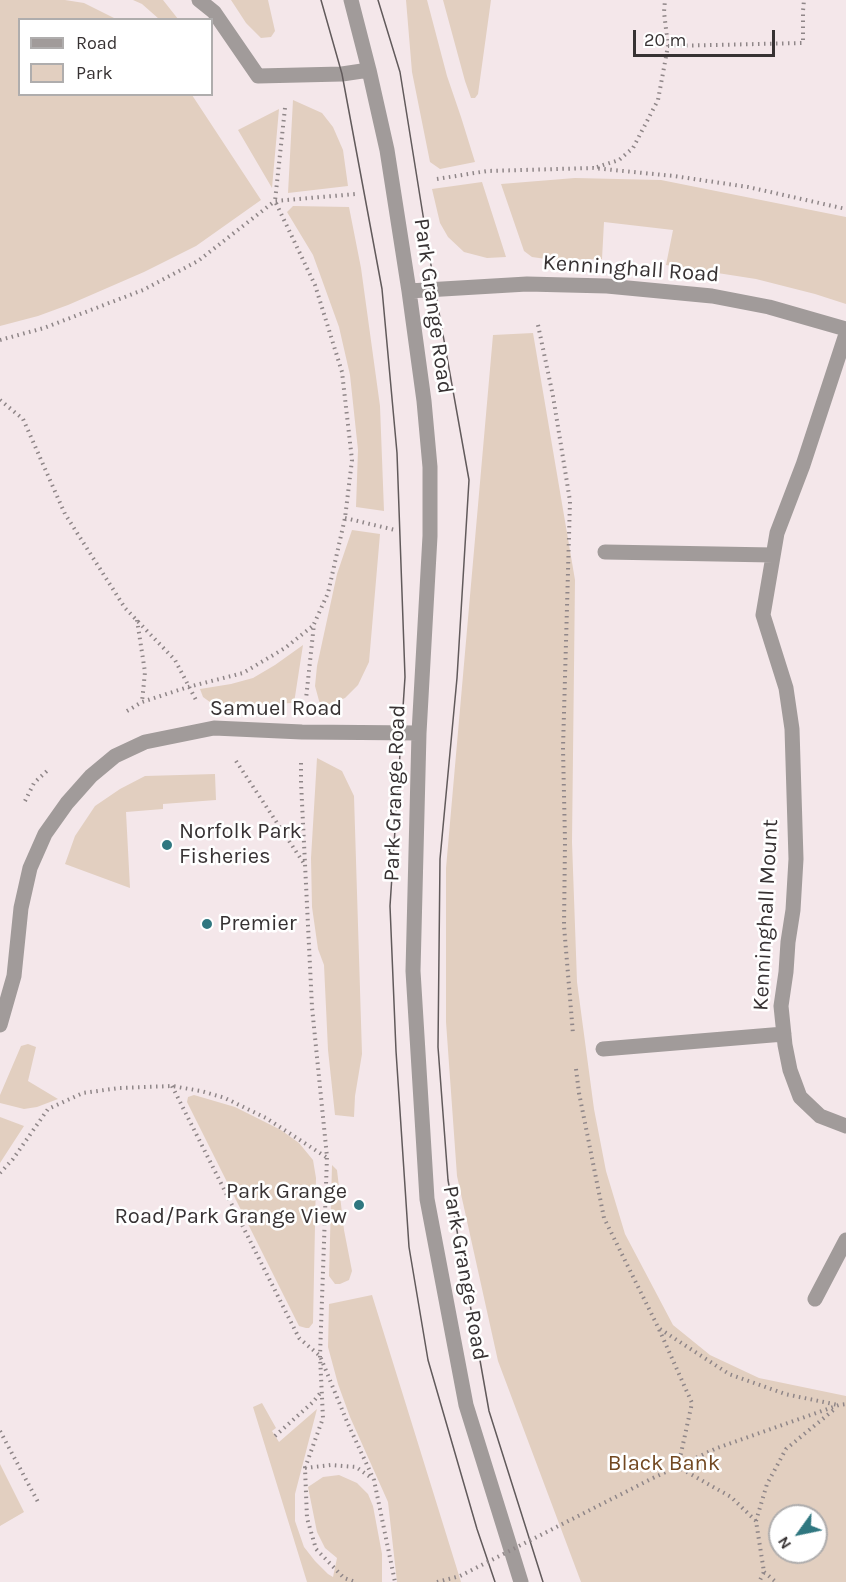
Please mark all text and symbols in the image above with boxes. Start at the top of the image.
legend [18,18,213,96]
scale bar [636,18,778,56]
text: 20 m [644,29,686,51]
text: Road [76,32,117,54]
text: Park [76,62,113,84]
street label: Park Grange Road [408,217,458,395]
street label: Kenninghall Road [542,250,720,288]
street label: Samuel Road [210,696,342,722]
street label: Park Grange Road [379,704,411,882]
street label: Kenninghall Mount [748,818,784,1012]
place label: Norfolk Park Fisheries [179,819,302,870]
marker: Norfolk Park Fisheries [160,838,174,852]
place label: Premier [219,911,297,937]
marker: Premier [200,917,214,931]
place label: Park Grange Road/Park Grange View [114,1179,347,1230]
street label: Park Grange Road [437,1184,493,1362]
marker: Park Grange Road/Park Grange View [352,1198,366,1212]
park label: Black Bank [608,1451,720,1477]
north arrow [768,1504,828,1564]
text: N [773,1533,795,1553]

